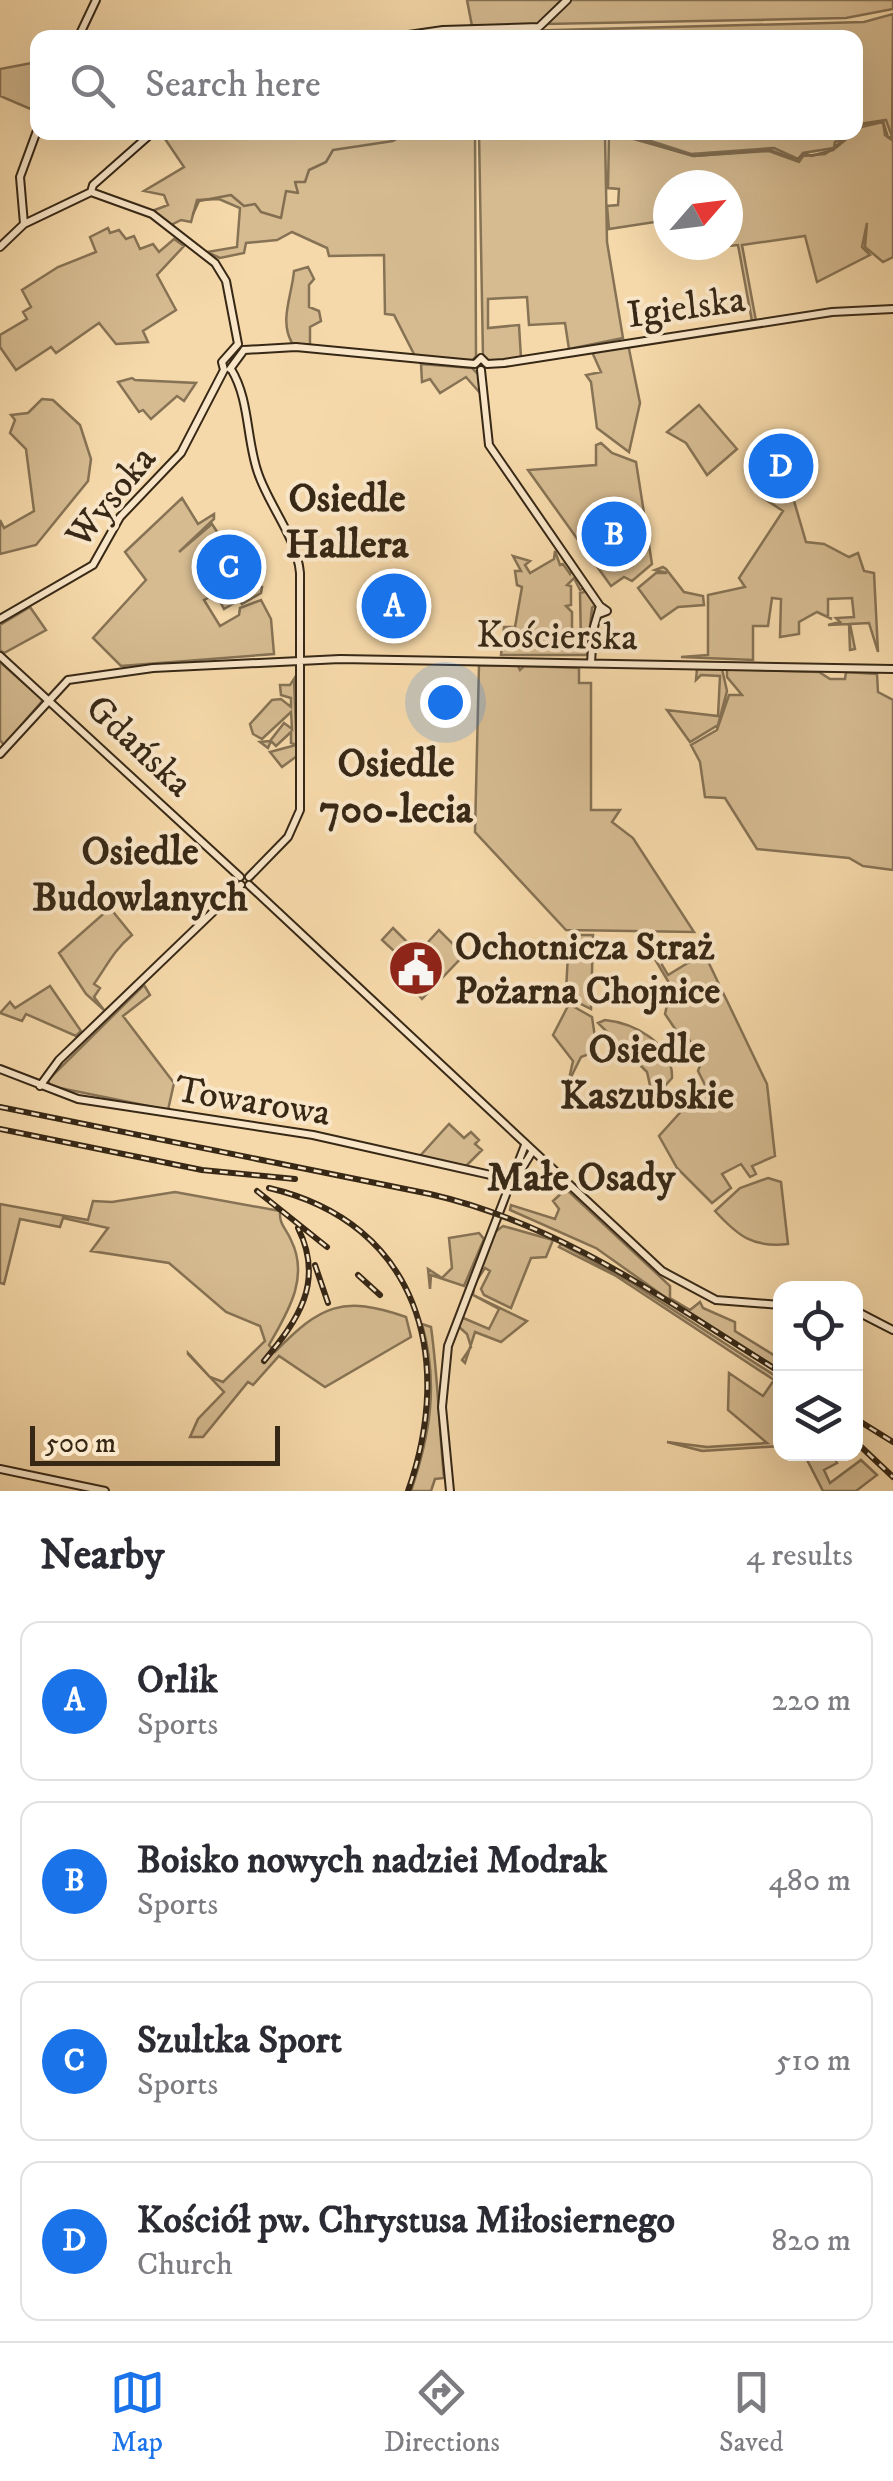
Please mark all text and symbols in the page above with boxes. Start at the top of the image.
search box [30,30,863,140]
icon: search [65,58,120,113]
text: Search here [145,61,321,109]
north arrow [653,170,743,260]
street label: Igielska [624,276,748,340]
pin: D [748,428,814,504]
street label: Wysoka [55,436,167,559]
district label: Osiedle Hallera [286,475,409,571]
pin: B [582,496,646,572]
pin: C [196,530,262,604]
pin: A [362,568,426,644]
street label: Kościerska [476,612,638,662]
your location [420,677,471,728]
street label: Gdańska [75,685,202,808]
district label: Osiedle 700-lecia [319,740,474,836]
district label: Osiedle Budowlanych [32,828,249,924]
place label: Ochotnicza Straż Pożarna Chojnice [455,924,720,1016]
public building icon: Ochotnicza Straż Pożarna Chojnice [386,938,446,998]
district label: Osiedle Kaszubskie [560,1026,734,1122]
street label: Towarowa [172,1066,334,1138]
district label: Małe Osady [487,1154,676,1204]
map controls [773,1281,863,1461]
button: locate [773,1281,863,1371]
button: layers [773,1371,863,1461]
scale bar [30,1421,280,1466]
text: 500 m [45,1426,116,1461]
text: Nearby [40,1530,164,1582]
text: 4 results [746,1536,853,1576]
text: Orlik [137,1657,218,1705]
text: A [64,1681,85,1721]
text: 220 m [771,1681,851,1721]
text: Sports [137,1705,218,1745]
text: Boisko nowych nadziei Modrak [137,1837,607,1885]
text: B [64,1861,85,1901]
text: 480 m [768,1861,851,1901]
text: Sports [137,1885,218,1925]
text: Szultka Sport [137,2017,342,2065]
text: C [64,2041,85,2081]
text: 510 m [775,2041,851,2081]
text: Sports [137,2065,218,2105]
text: Kościół pw. Chrystusa Miłosiernego [137,2197,675,2245]
text: D [63,2221,86,2261]
text: 820 m [771,2221,851,2261]
text: Church [137,2245,233,2285]
tab: Map [110,2365,165,2460]
tab: Directions [384,2365,500,2460]
tab: Saved [719,2365,783,2460]

